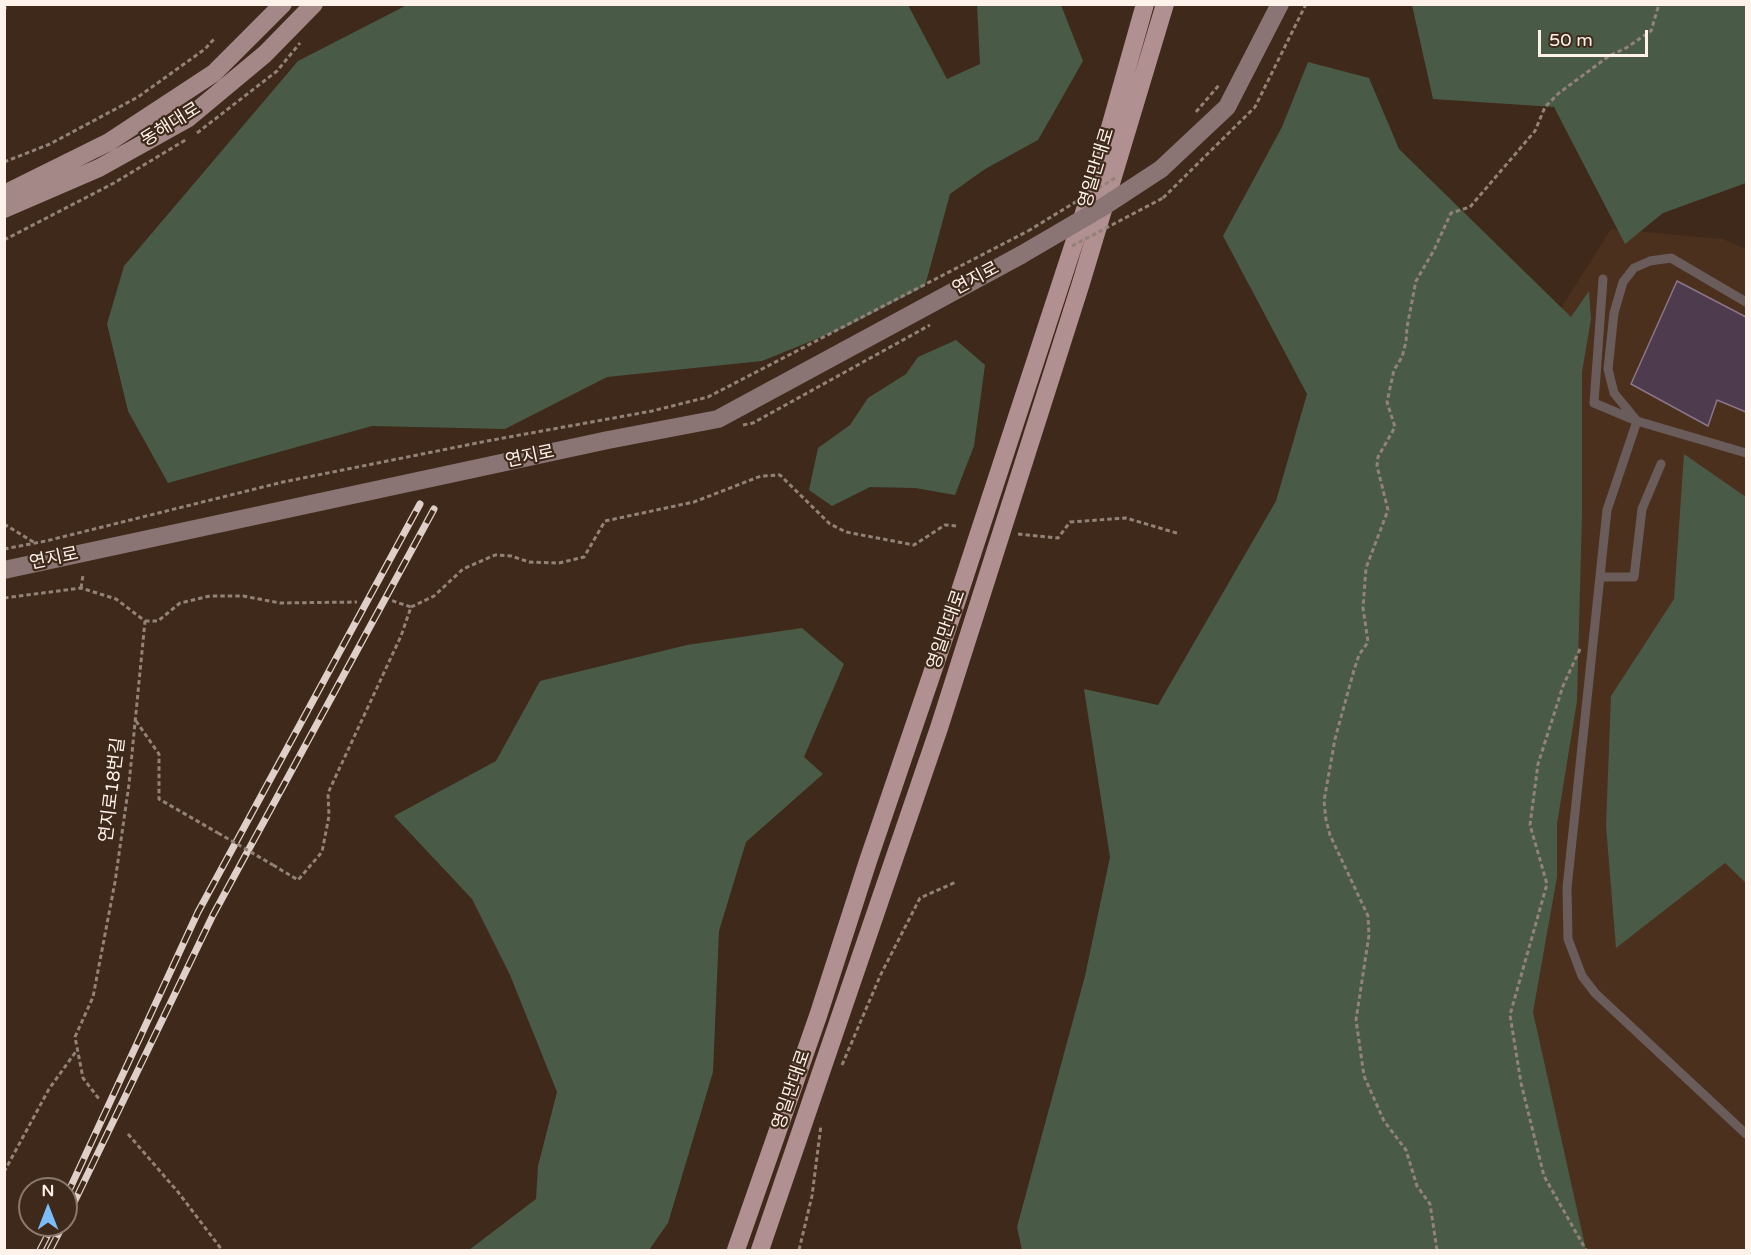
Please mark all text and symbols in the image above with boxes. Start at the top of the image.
scale bar [1541,18,1650,56]
text: 50 m [1549,29,1593,51]
street label: 동해대로 [137,98,205,152]
street label: 영일만대로 [1075,125,1119,211]
street label: 연지로 [949,258,1003,300]
street label: 연지로 [503,441,557,473]
street label: 연지로 [27,543,81,575]
street label: 영일만대로 [923,587,971,673]
street label: 연지로18번길 [96,736,130,844]
street label: 영일만대로 [768,1047,816,1133]
north arrow [18,1177,78,1237]
text: N [42,1181,54,1201]

